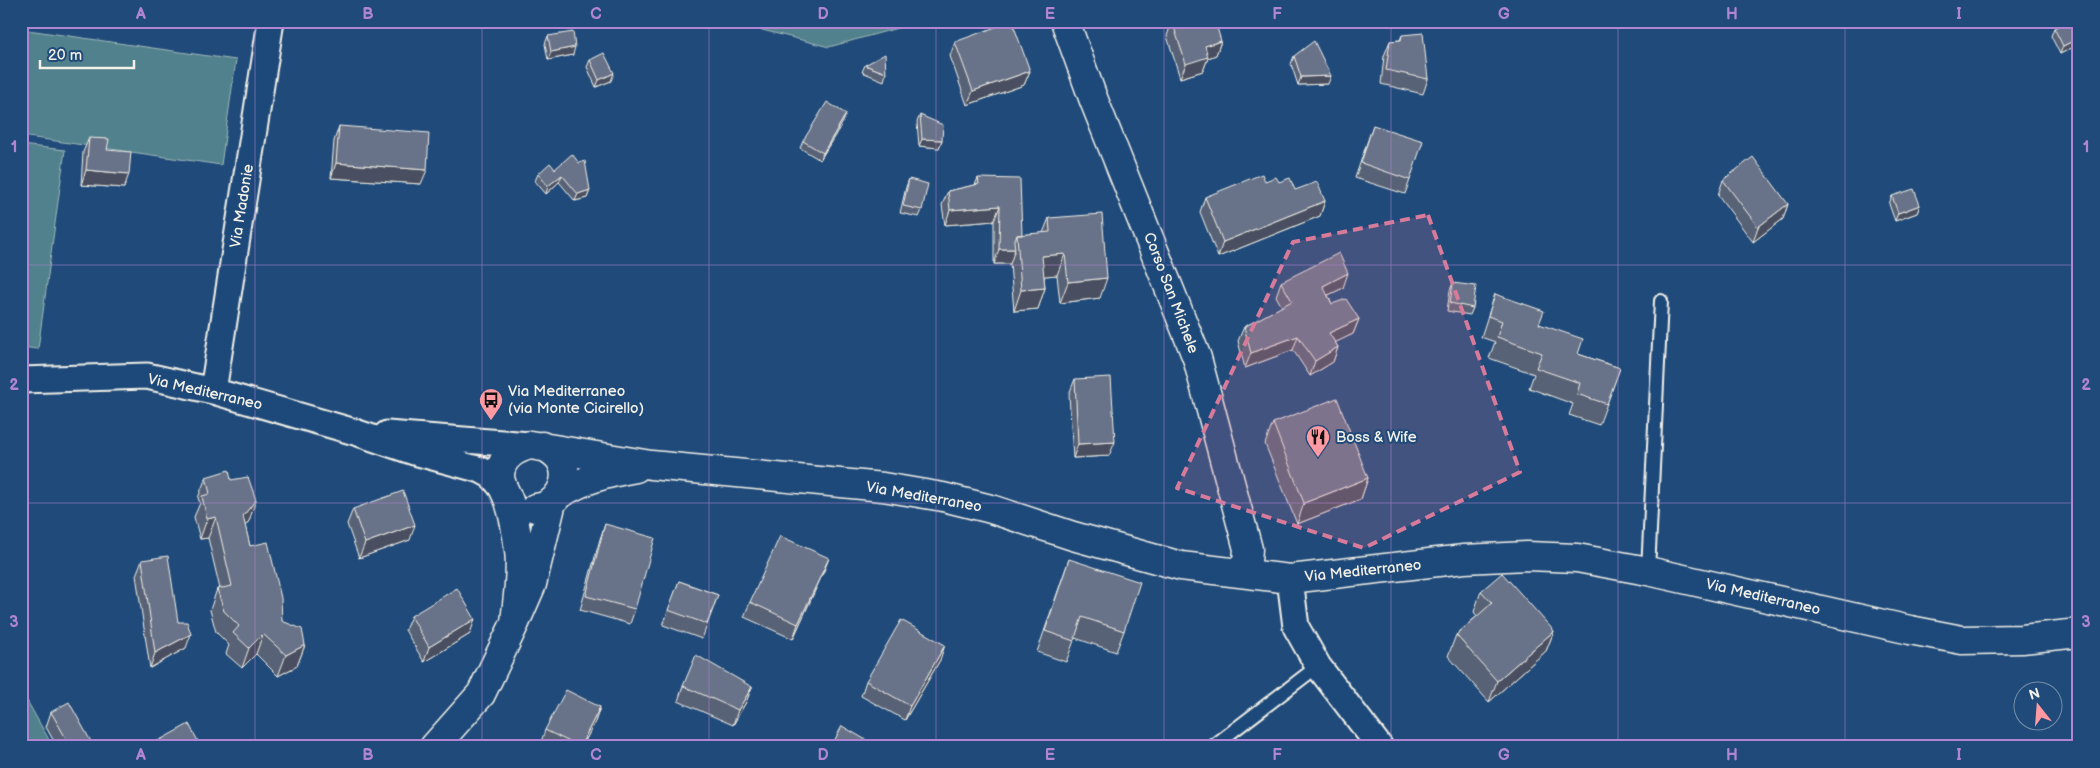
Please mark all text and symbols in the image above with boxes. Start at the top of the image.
text: A [135,5,146,24]
text: B [362,5,374,24]
text: C [590,5,602,24]
text: D [817,5,829,24]
text: E [1045,5,1055,24]
text: F [1272,5,1282,24]
text: G [1498,5,1510,24]
text: H [1726,5,1738,24]
text: I [1956,5,1962,24]
scale bar [40,38,134,70]
text: 20 m [48,46,82,65]
text: 1 [11,138,17,157]
text: 1 [2083,138,2089,157]
street label: Via Madonie [226,163,258,249]
street label: Corso San Michele [1139,230,1203,356]
street label: Via Mediterraneo [146,370,264,414]
text: 2 [9,376,19,395]
text: 2 [2081,376,2091,395]
place label: Via Mediterraneo (via Monte Cicirello) [508,382,644,418]
bus stop icon: Via Mediterraneo (via Monte Cicirello) [478,387,504,421]
restaurant icon: Boss & Wife [1305,424,1331,458]
place label: Boss & Wife [1336,428,1417,447]
street label: Via Mediterraneo [865,477,983,517]
street label: Via Mediterraneo [1304,555,1422,587]
street label: Via Mediterraneo [1704,575,1822,619]
text: 3 [9,613,19,632]
text: 3 [2081,613,2091,632]
north arrow [2012,680,2062,730]
text: N [2027,684,2042,704]
text: A [135,746,146,765]
text: B [362,746,374,765]
text: C [590,746,602,765]
text: D [817,746,829,765]
text: E [1045,746,1055,765]
text: F [1272,746,1282,765]
text: G [1498,746,1510,765]
text: H [1726,746,1738,765]
text: I [1956,746,1962,765]

